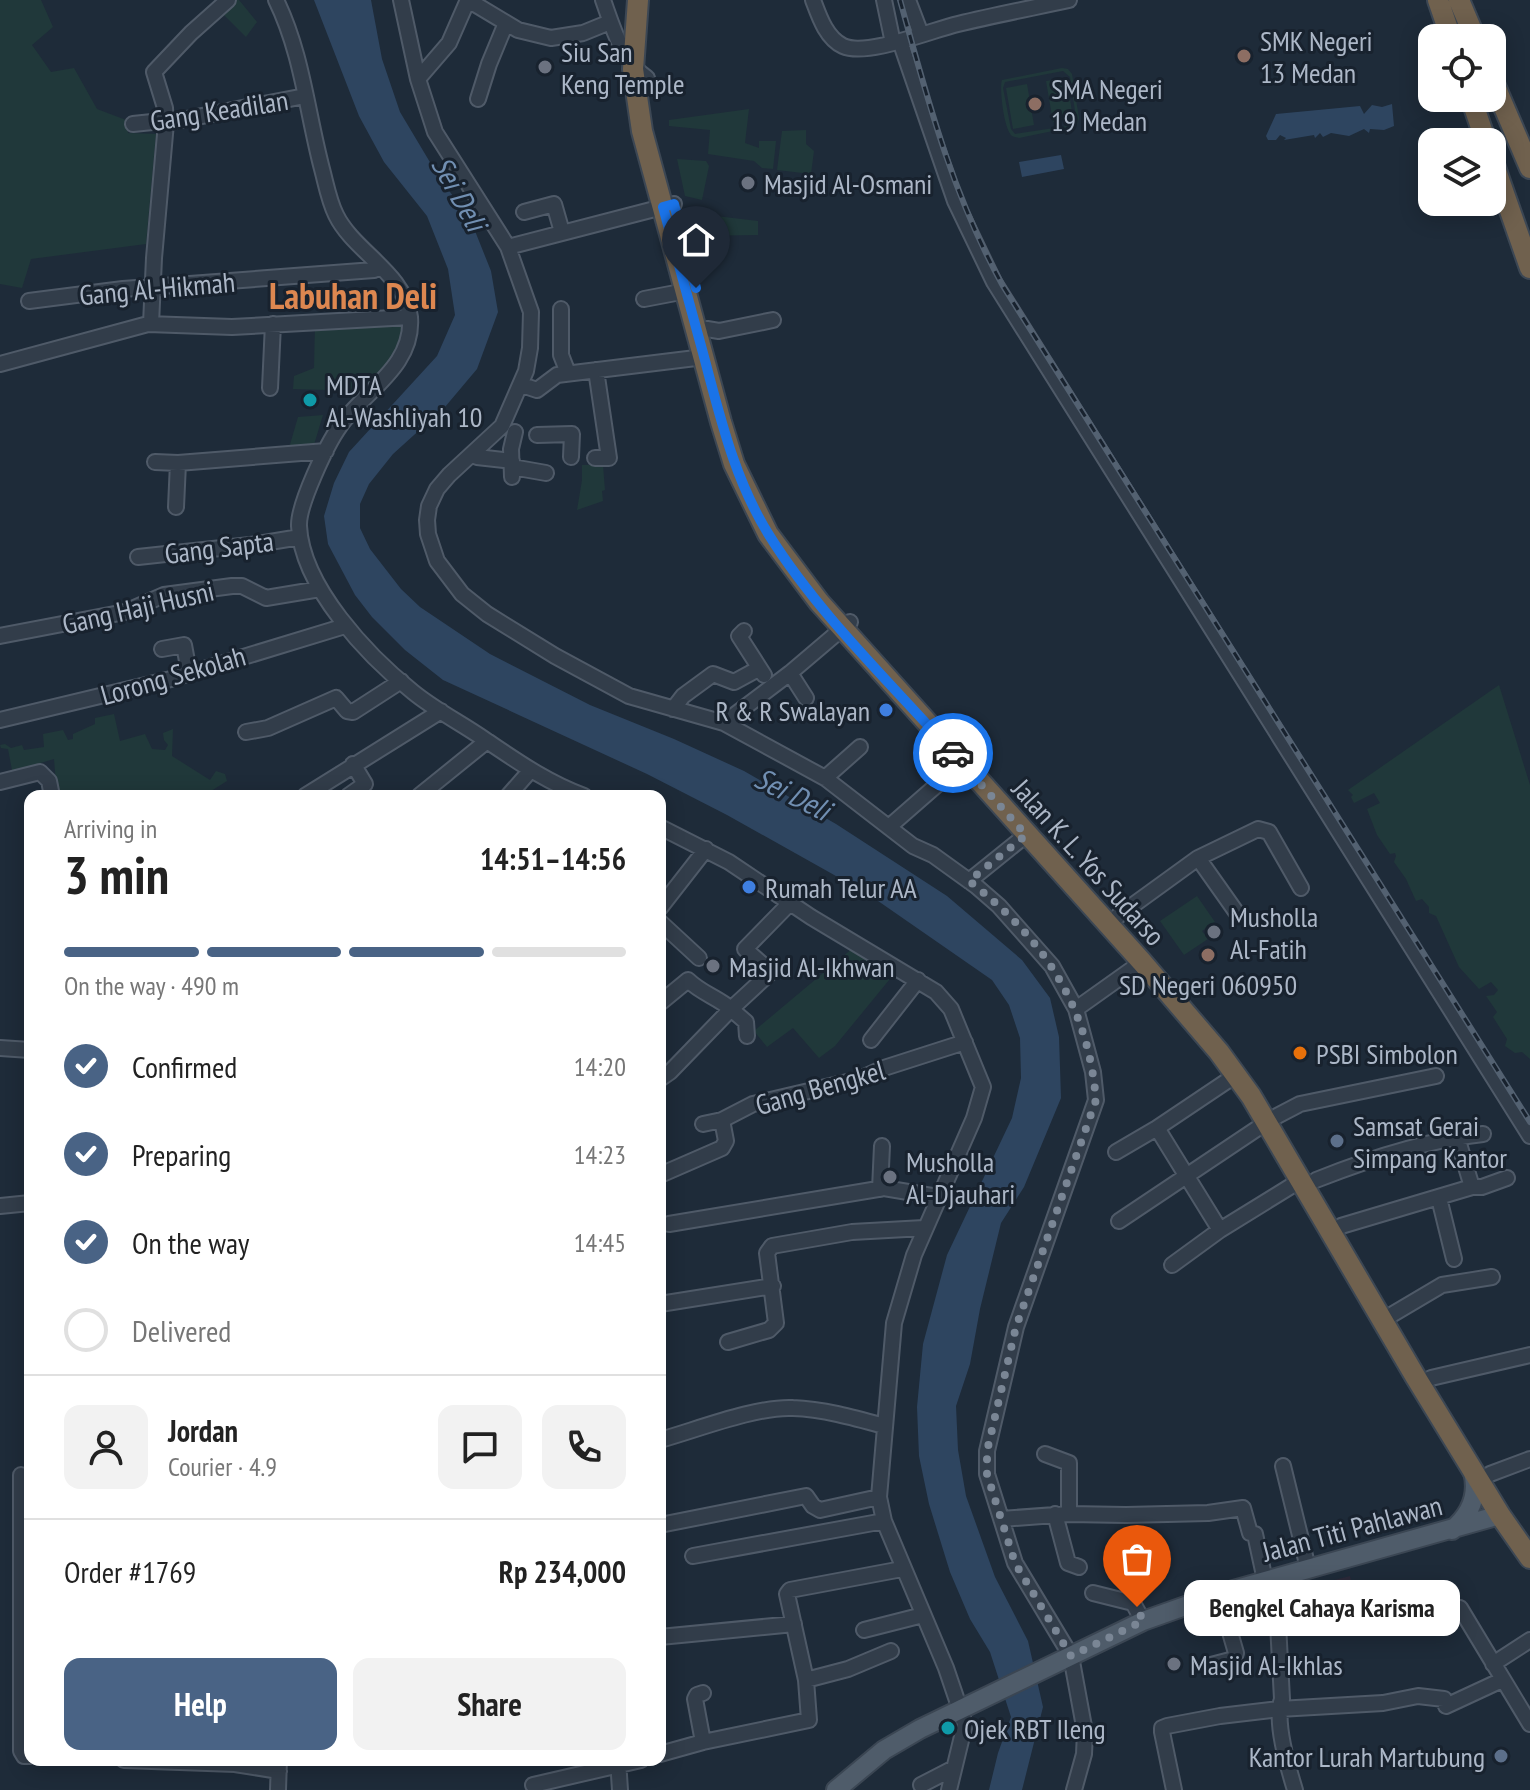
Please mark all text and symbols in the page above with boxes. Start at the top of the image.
place label: SMK Negeri 13 Medan [1260,22,1373,91]
map controls [1418,24,1506,216]
button: locate [1418,24,1506,112]
place label: Siu San Keng Temple [561,33,685,102]
marker: SMK Negeri 13 Medan [1235,47,1253,65]
marker: Siu San Keng Temple [536,58,554,76]
place label: SMA Negeri 19 Medan [1051,70,1163,139]
street label: Gang Keadilan [147,81,291,139]
marker: SMA Negeri 19 Medan [1026,95,1044,113]
button: layers [1418,128,1506,216]
water label: Sei Deli [424,149,498,240]
place label: Masjid Al-Osmani [764,165,932,202]
marker: Masjid Al-Osmani [739,174,757,192]
pin [662,206,730,288]
icon: home [674,218,718,262]
street label: Gang Al-Hikmah [78,263,236,313]
district label: Labuhan Deli [269,272,437,319]
place label: MDTA Al-Washliyah 10 [326,366,482,435]
marker: MDTA Al-Washliyah 10 [301,391,319,409]
street label: Gang Sapta [162,522,276,572]
street label: Gang Haji Husni [59,572,217,642]
street label: Lorong Sekolah [96,637,250,713]
place label: R & R Swalayan [715,692,870,729]
marker: R & R Swalayan [877,701,895,719]
courier [913,713,993,793]
icon: car [931,731,975,775]
water label: Sei Deli [749,758,840,830]
street label: Jalan K. L. Yos Sudarso [1004,770,1174,953]
text: Arriving in [64,812,157,845]
text: 14:51–14:56 [480,839,626,878]
text: 3 min [64,841,169,908]
place label: Rumah Telur AA [765,869,918,906]
marker: Rumah Telur AA [740,878,758,896]
place label: Musholla Al-Fatih [1230,898,1318,967]
marker: Musholla Al-Fatih [1205,923,1223,941]
marker: SD Negeri 060950 [1199,946,1217,964]
place label: Masjid Al-Ikhwan [729,948,895,985]
marker: Masjid Al-Ikhwan [704,957,722,975]
place label: SD Negeri 060950 [1119,966,1297,1003]
text: On the way · 490 m [64,969,239,1002]
place label: PSBI Simbolon [1316,1035,1458,1072]
icon: check [64,1044,108,1088]
marker: PSBI Simbolon [1291,1044,1309,1062]
text: Confirmed [132,1047,237,1086]
text: 14:20 [574,1050,626,1083]
street label: Gang Bengkel [751,1051,890,1123]
place label: Samsat Gerai Simpang Kantor [1353,1107,1507,1176]
icon: check [64,1132,108,1176]
marker: Samsat Gerai Simpang Kantor [1328,1132,1346,1150]
text: Preparing [132,1135,231,1174]
text: 14:23 [574,1138,626,1171]
place label: Musholla Al-Djauhari [906,1143,1015,1212]
marker: Musholla Al-Djauhari [881,1168,899,1186]
icon: check [64,1220,108,1264]
text: On the way [132,1223,249,1262]
text: 14:45 [574,1226,626,1259]
text: Delivered [132,1311,231,1350]
button: person [64,1405,148,1489]
button: chat [438,1405,522,1489]
button: phone [542,1405,626,1489]
text: Jordan [168,1411,238,1450]
text: Courier · 4.9 [168,1450,277,1483]
street label: Jalan Titi Pahlawan [1257,1486,1446,1570]
pin [1103,1525,1171,1607]
icon: bag [1115,1537,1159,1581]
text: Order #1769 [64,1552,196,1591]
text: Rp 234,000 [499,1552,626,1591]
callout: Bengkel Cahaya Karisma [1185,1579,1461,1635]
text: Bengkel Cahaya Karisma [1209,1591,1435,1624]
place label: Masjid Al-Ikhlas [1190,1646,1343,1683]
marker: Masjid Al-Ikhlas [1165,1655,1183,1673]
button: Help [64,1658,337,1750]
button: Share [353,1658,626,1750]
place label: Ojek RBT Ileng [964,1710,1106,1747]
marker: Ojek RBT Ileng [939,1719,957,1737]
place label: Kantor Lurah Martubung [1249,1738,1485,1775]
marker: Kantor Lurah Martubung [1492,1747,1510,1765]

